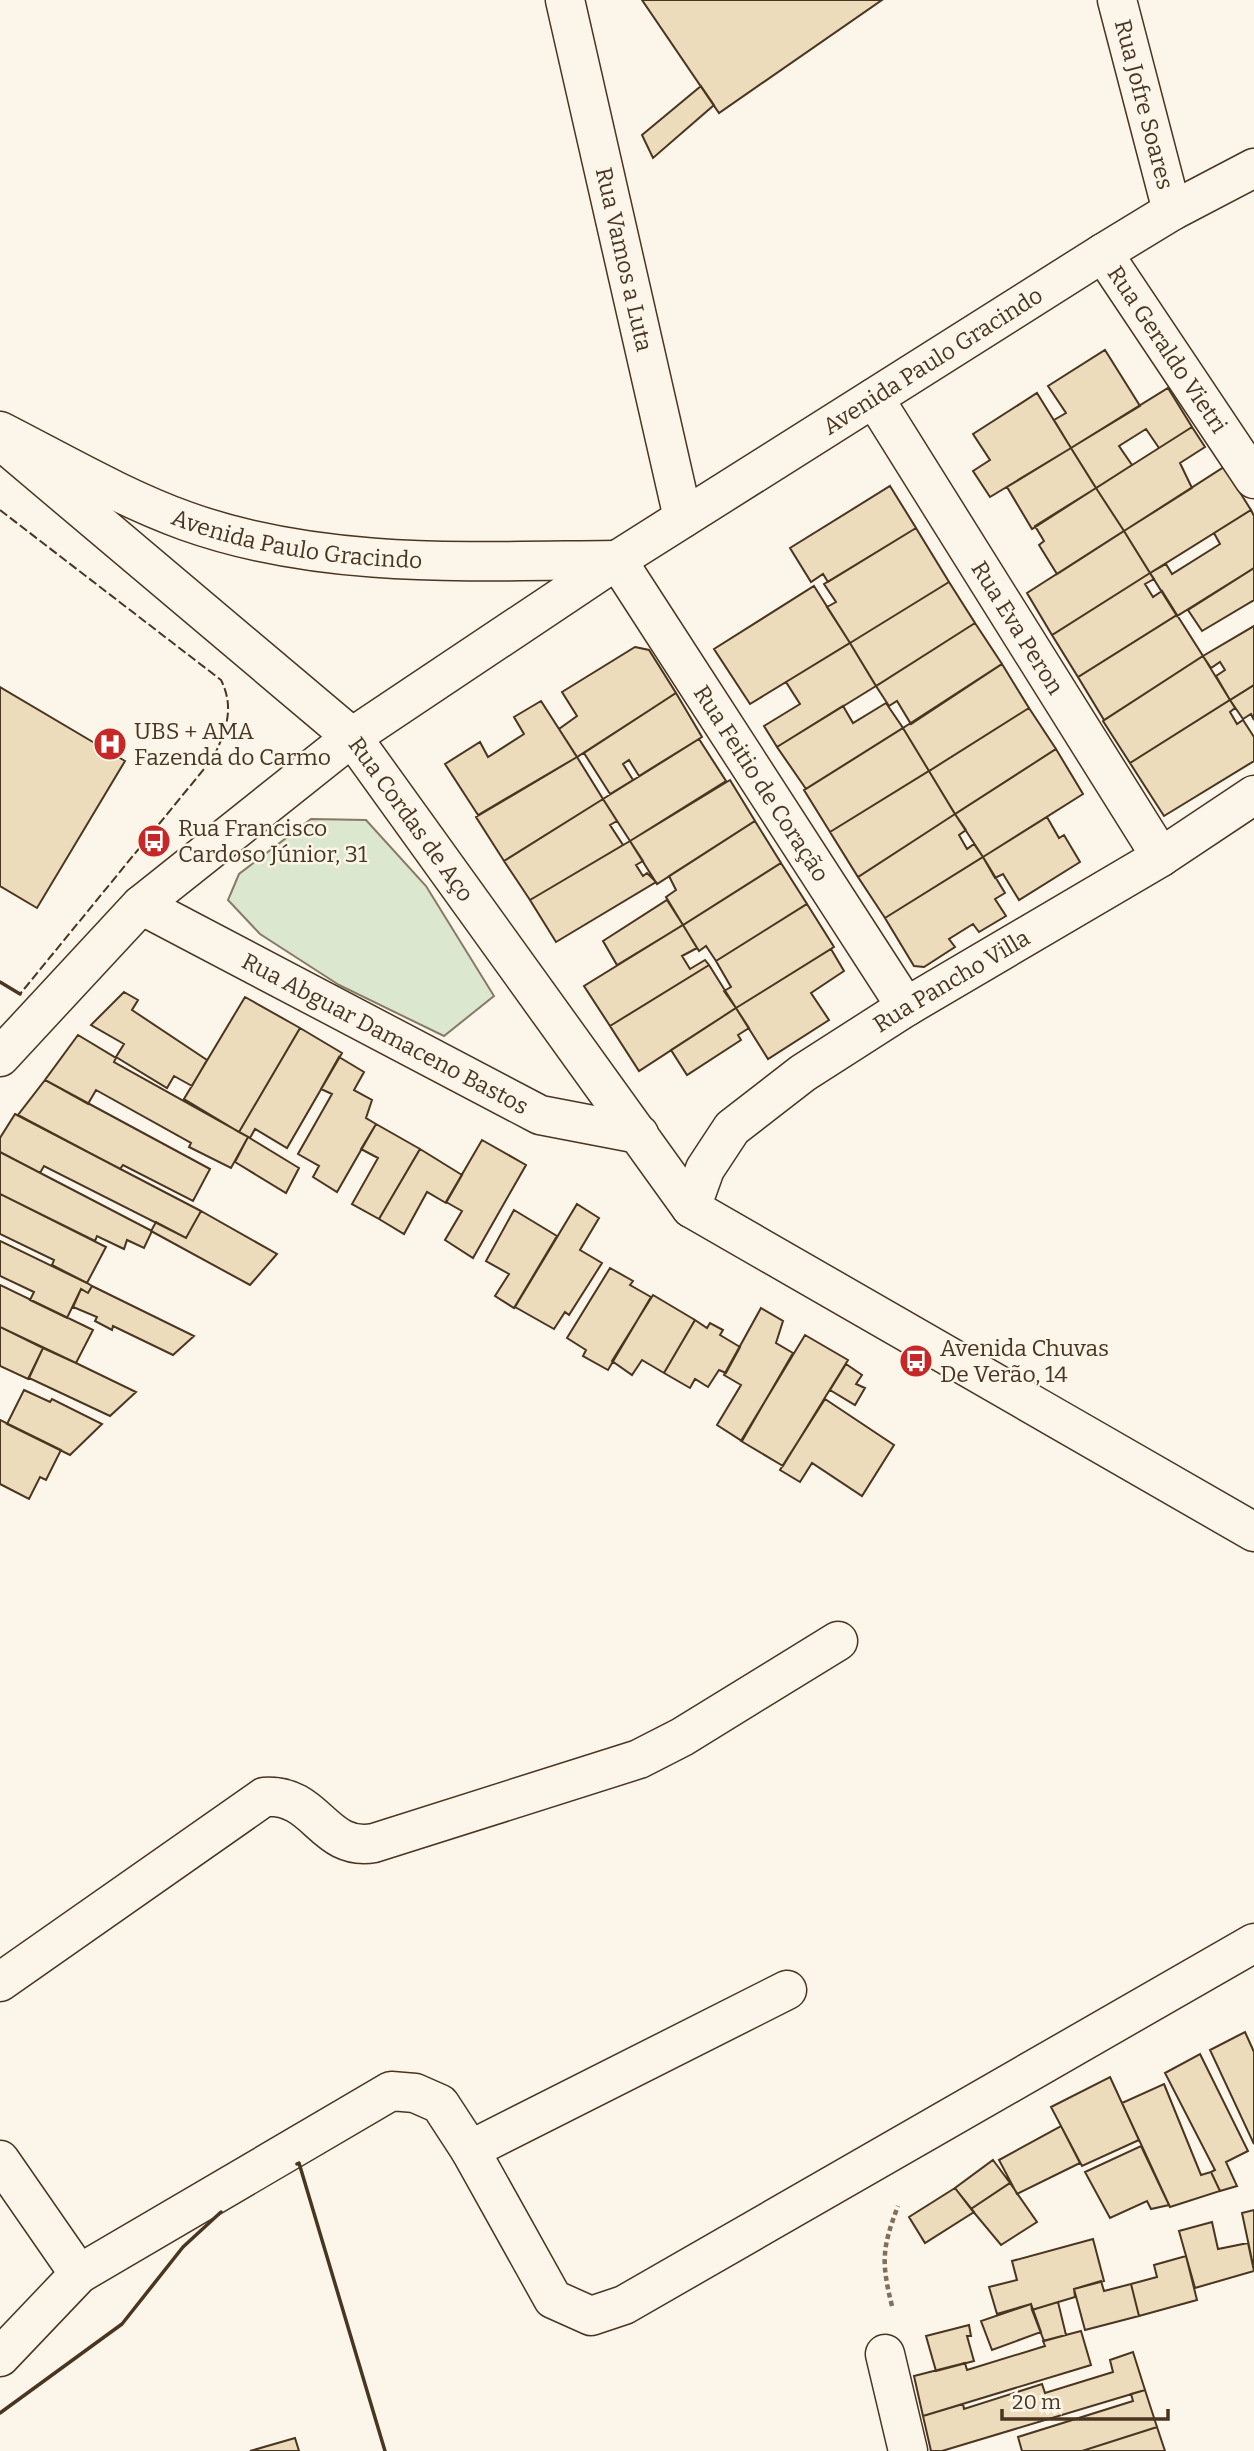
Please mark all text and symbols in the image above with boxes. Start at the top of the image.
street label: Rua Jofre Soares [1109,17,1180,192]
street label: Rua Vamos a Luta [590,165,659,355]
street label: Rua Geraldo Vietri [1102,260,1233,439]
street label: Avenida Paulo Gracindo [817,281,1048,441]
street label: Avenida Paulo Gracindo [168,503,423,574]
street label: Rua Eva Peron [966,556,1070,700]
street label: Rua Feitio de Coração [688,680,835,887]
place label: UBS + AMA Fazenda do Carmo [134,717,331,771]
hospital icon: UBS + AMA Fazenda do Carmo [91,725,129,763]
street label: Rua Cordas de Aço [343,732,480,907]
place label: Rua Francisco Cardoso Júnior, 31 [178,814,368,868]
bus stop icon: Rua Francisco Cardoso Júnior, 31 [135,822,173,860]
street label: Rua Pancho Villa [868,923,1035,1038]
street label: Rua Abguar Damaceno Bastos [237,947,533,1120]
place label: Avenida Chuvas De Verão, 14 [940,1334,1109,1388]
bus stop icon: Avenida Chuvas De Verão, 14 [897,1342,935,1380]
scale bar [1002,2378,1168,2422]
text: 20 m [1012,2389,1061,2415]

